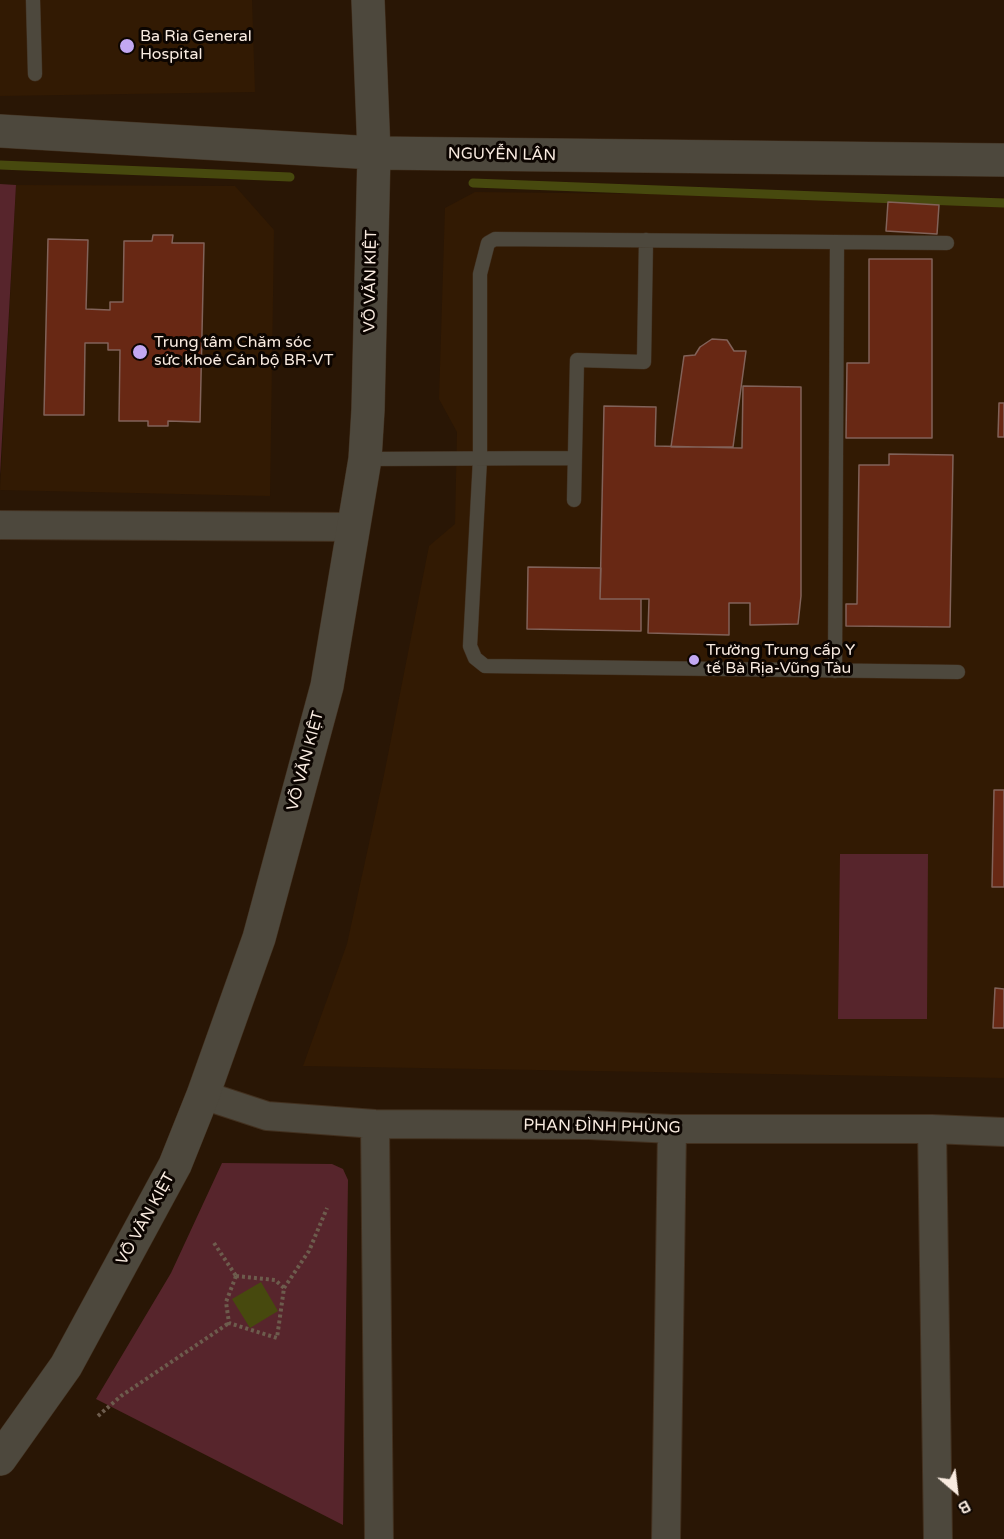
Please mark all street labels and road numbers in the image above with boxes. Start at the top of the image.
street label: NGUYỄN LÂN [448,144,556,166]
street label: VÕ VĂN KIỆT [361,230,381,332]
street label: VÕ VĂN KIỆT [283,709,329,813]
street label: PHAN ĐÌNH PHÙNG [523,1116,681,1138]
street label: VÕ VĂN KIỆT [113,1169,179,1269]

